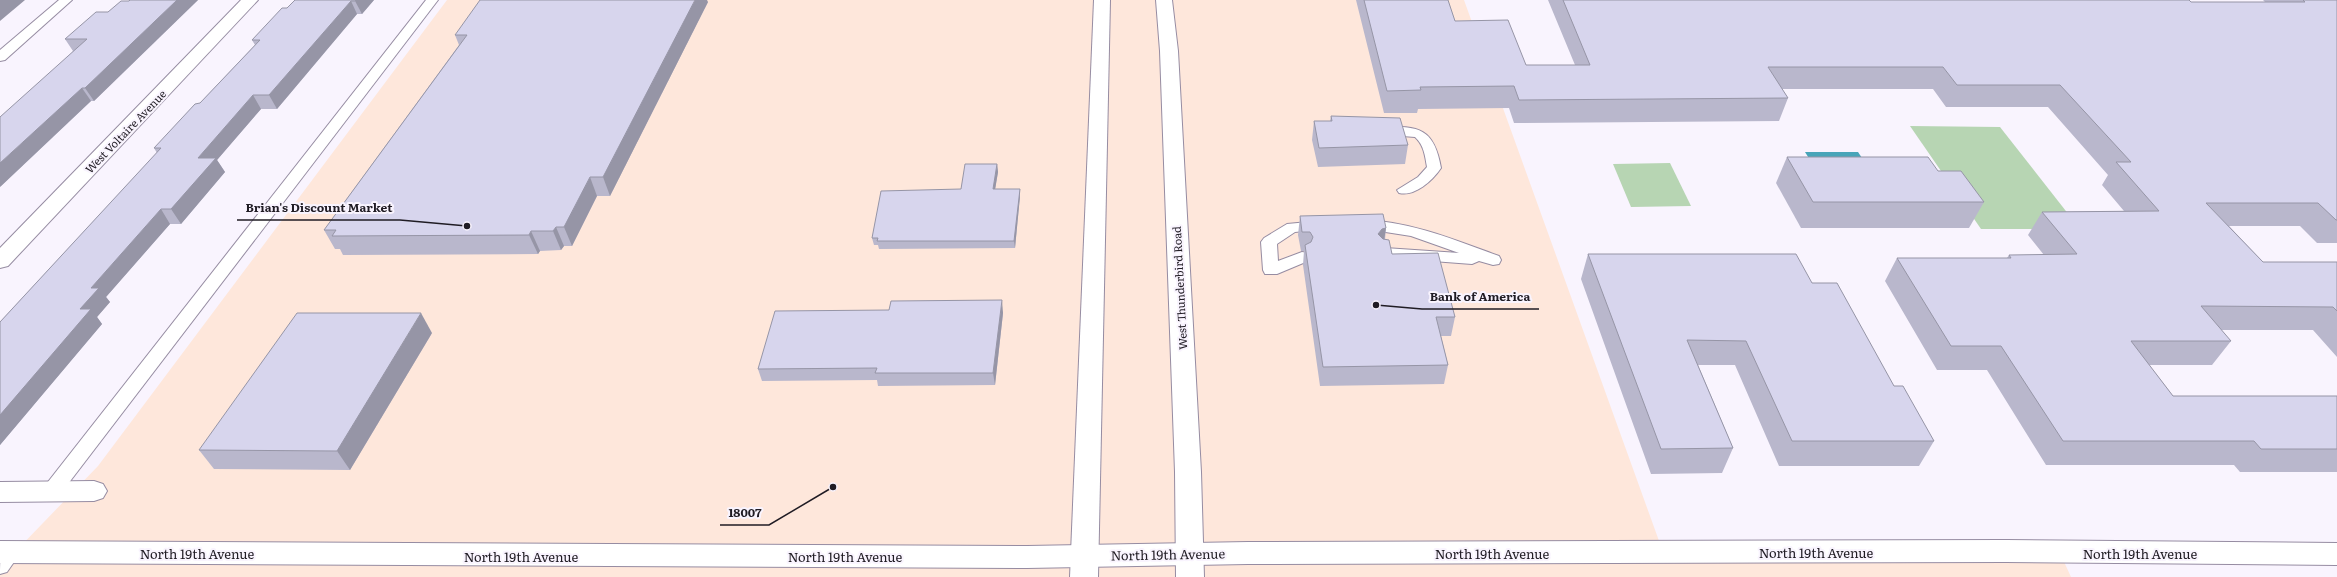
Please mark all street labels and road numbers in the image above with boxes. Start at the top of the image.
street label: West Voltaire Avenue [81,85,169,176]
street label: West Thunderbird Road [1168,225,1190,350]
street label: North 19th Avenue [1111,543,1226,564]
street label: North 19th Avenue [1759,543,1873,562]
street label: North 19th Avenue [140,544,254,563]
street label: North 19th Avenue [1435,544,1549,563]
street label: North 19th Avenue [2083,544,2197,563]
street label: North 19th Avenue [464,547,578,566]
street label: North 19th Avenue [788,547,902,566]

